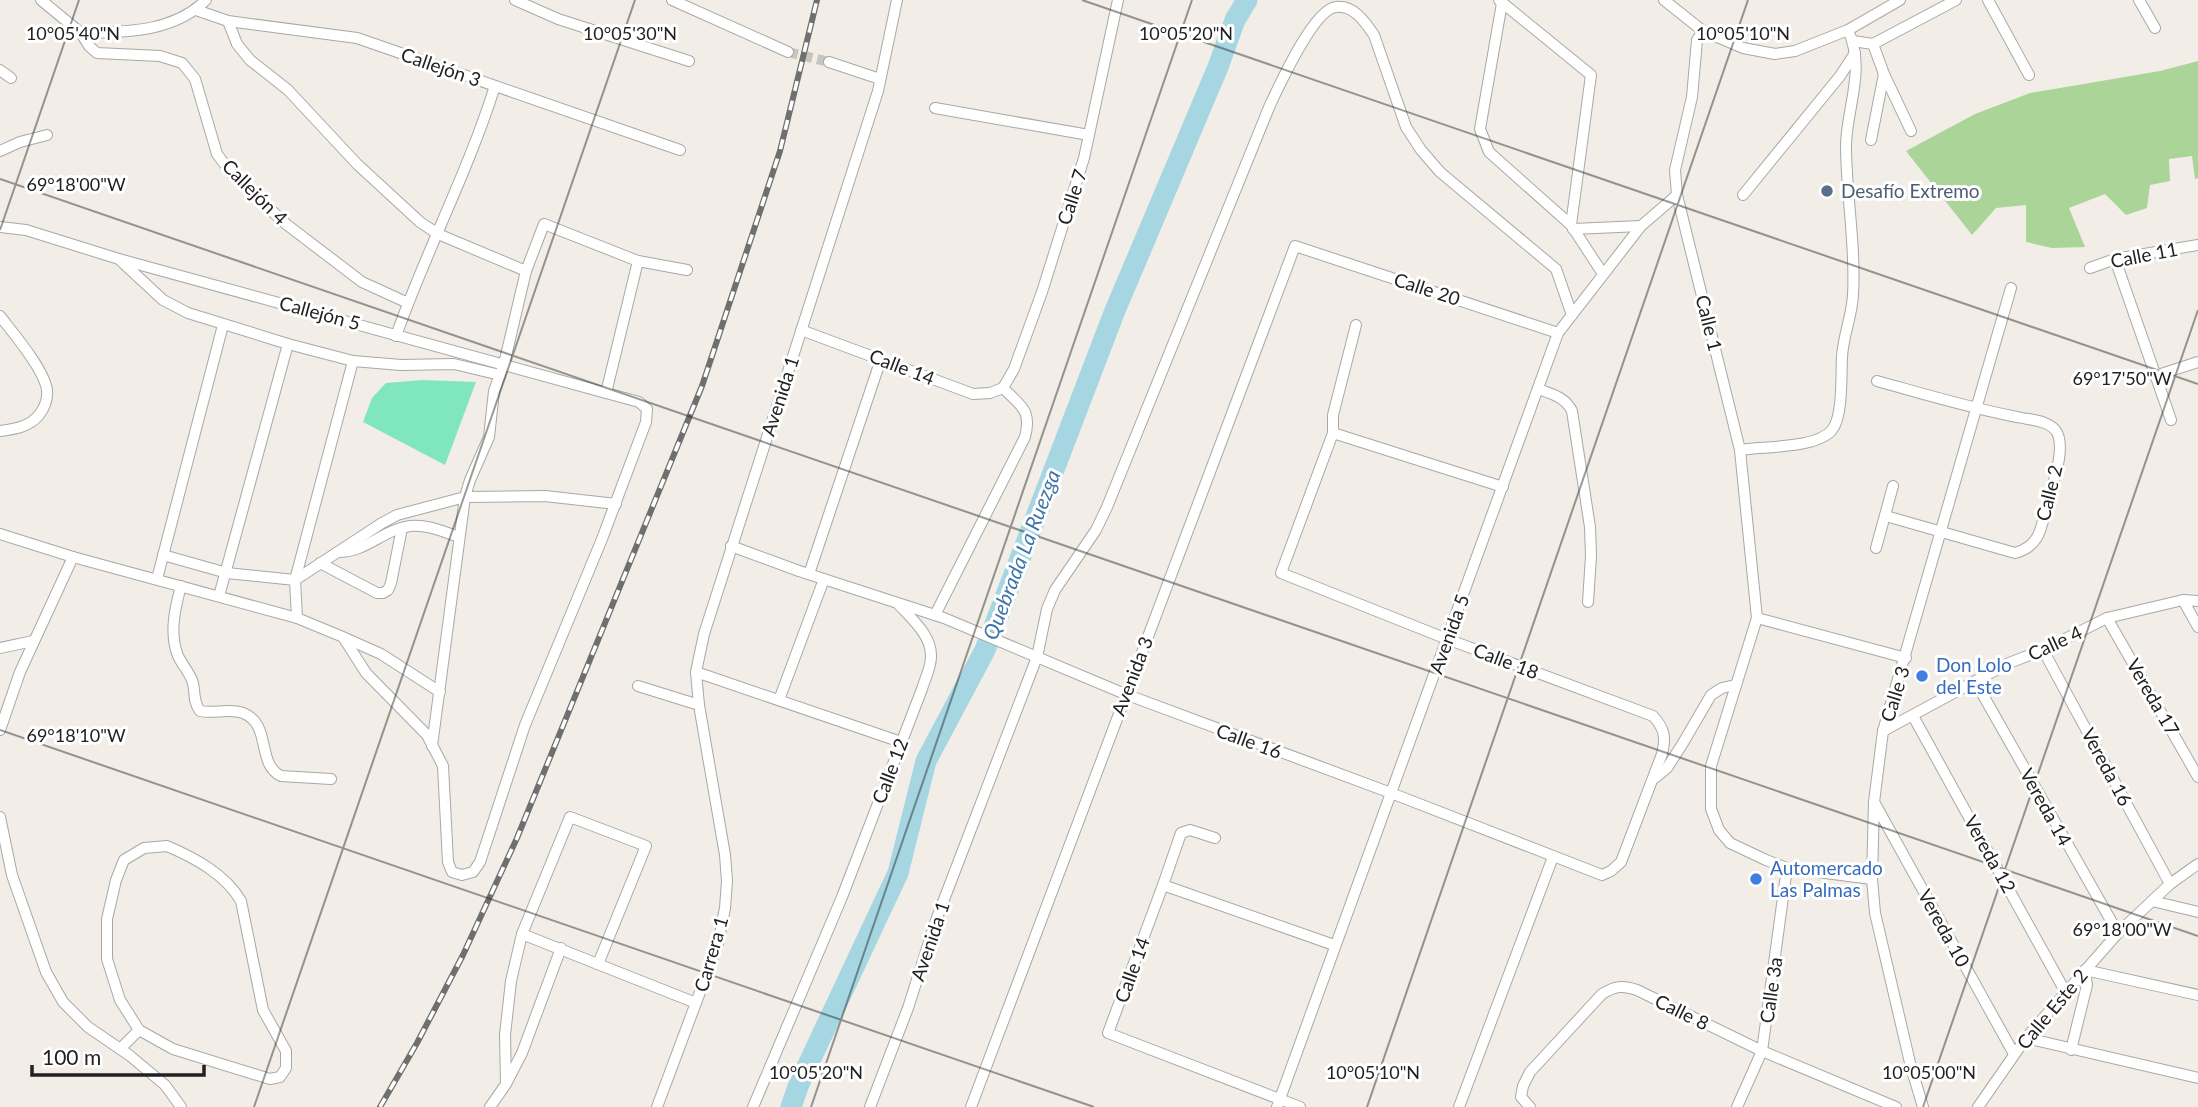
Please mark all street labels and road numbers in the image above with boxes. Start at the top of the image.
street label: Callejón 3 [398,42,484,91]
street label: Callejón 4 [218,154,293,229]
street label: Calle 7 [1052,166,1091,228]
street label: Calle 11 [2108,237,2179,272]
street label: Calle 20 [1391,267,1463,310]
street label: Callejón 5 [277,291,363,334]
street label: Calle 1 [1691,292,1728,353]
street label: Calle 14 [866,344,938,389]
street label: Avenida 1 [756,353,803,439]
street label: Calle 2 [2030,462,2067,523]
street label: Avenida 5 [1424,591,1473,677]
street label: Calle 4 [2024,620,2085,665]
street label: Avenida 3 [1106,633,1157,719]
street label: Calle 18 [1470,638,1542,683]
street label: Vereda 17 [2122,654,2185,739]
street label: Calle 3 [1875,663,1914,724]
street label: Calle 16 [1213,718,1285,763]
street label: Vereda 16 [2077,724,2138,810]
street label: Calle 12 [867,735,912,807]
street label: Vereda 14 [2016,764,2077,850]
street label: Vereda 12 [1960,811,2021,897]
street label: Vereda 10 [1914,885,1975,971]
street label: Avenida 1 [905,898,954,984]
street label: Carrera 1 [689,913,732,994]
street label: Calle 14 [1109,934,1154,1006]
street label: Calle 3a [1754,955,1787,1024]
street label: Calle Este 2 [2011,964,2092,1054]
street label: Calle 8 [1652,989,1713,1034]

